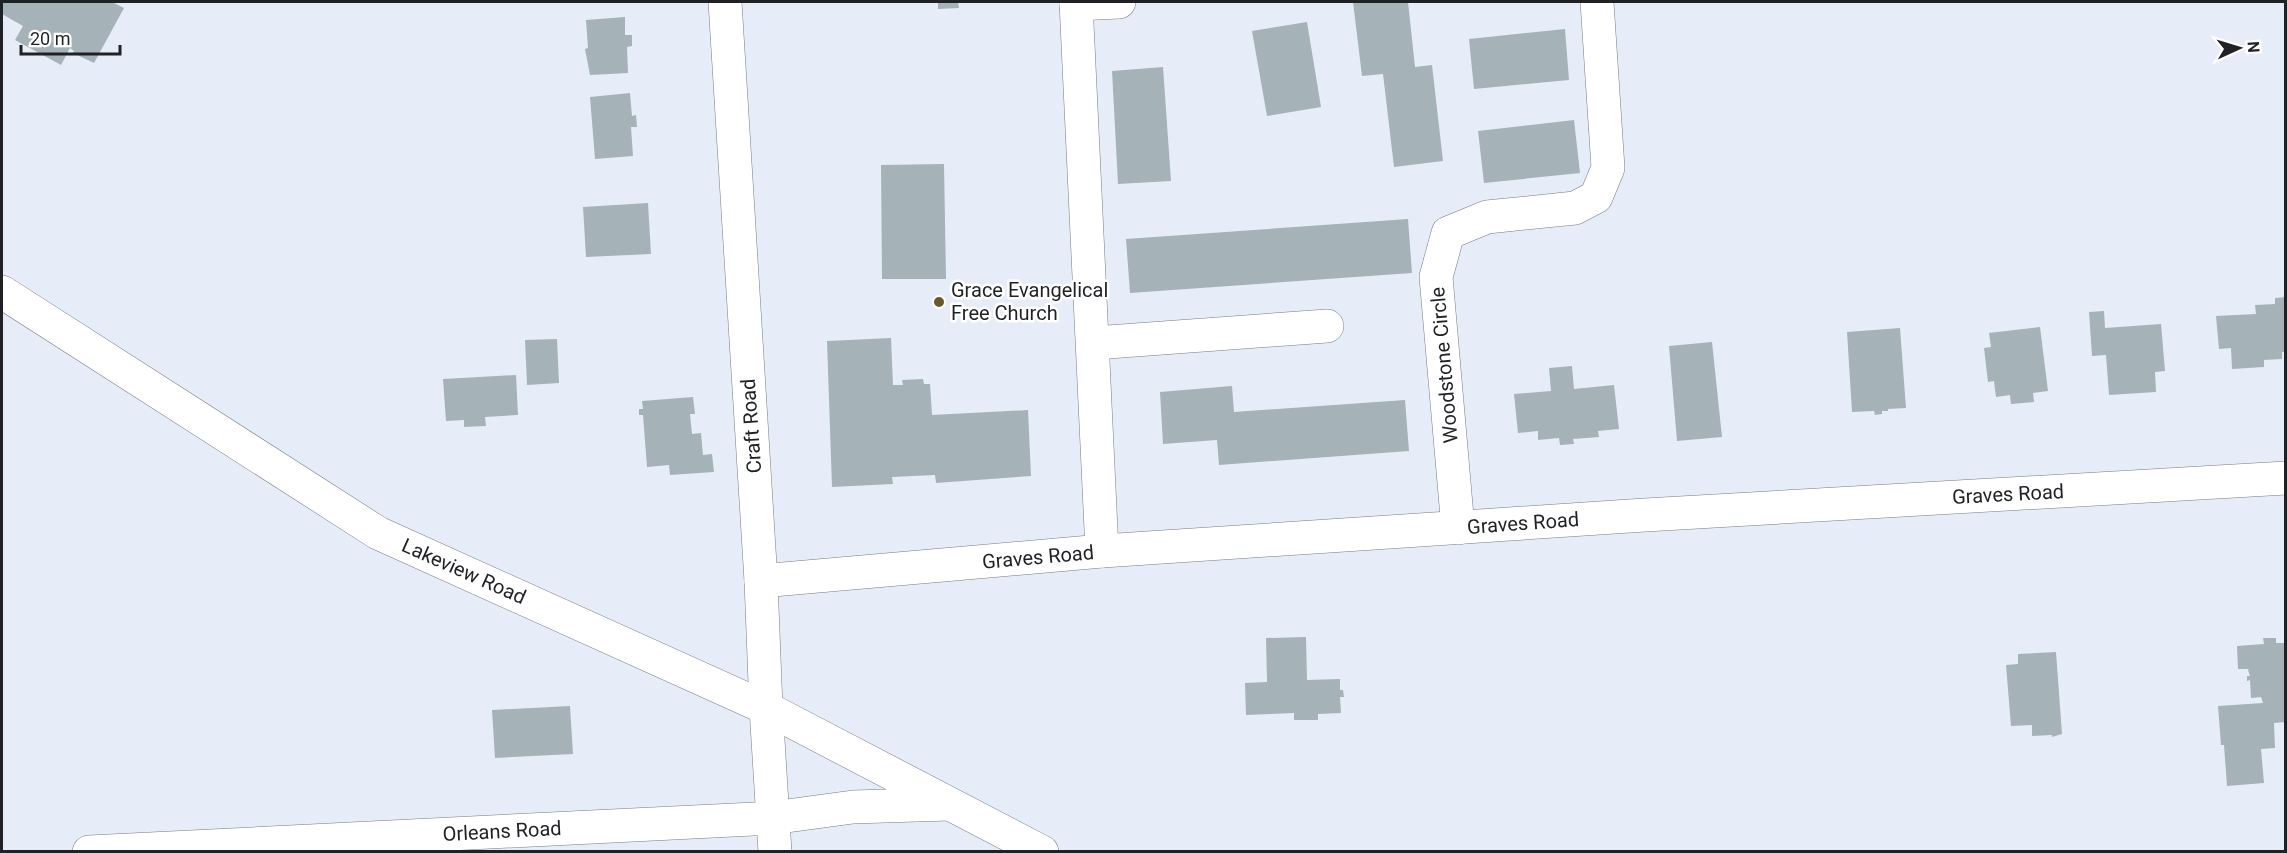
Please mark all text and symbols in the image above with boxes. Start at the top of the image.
scale bar [21,18,120,56]
north arrow [2209,18,2269,78]
text: 20 m [30,28,70,49]
text: N [2244,41,2263,53]
place label: Grace Evangelical Free Church [951,278,1108,325]
street label: Woodstone Circle [1425,286,1463,444]
marker: Grace Evangelical Free Church [932,295,946,309]
street label: Craft Road [736,378,766,474]
street label: Graves Road [1951,479,2065,509]
street label: Graves Road [1466,507,1580,539]
street label: Lakeview Road [398,533,530,609]
street label: Graves Road [981,540,1095,574]
street label: Orleans Road [442,816,562,846]

